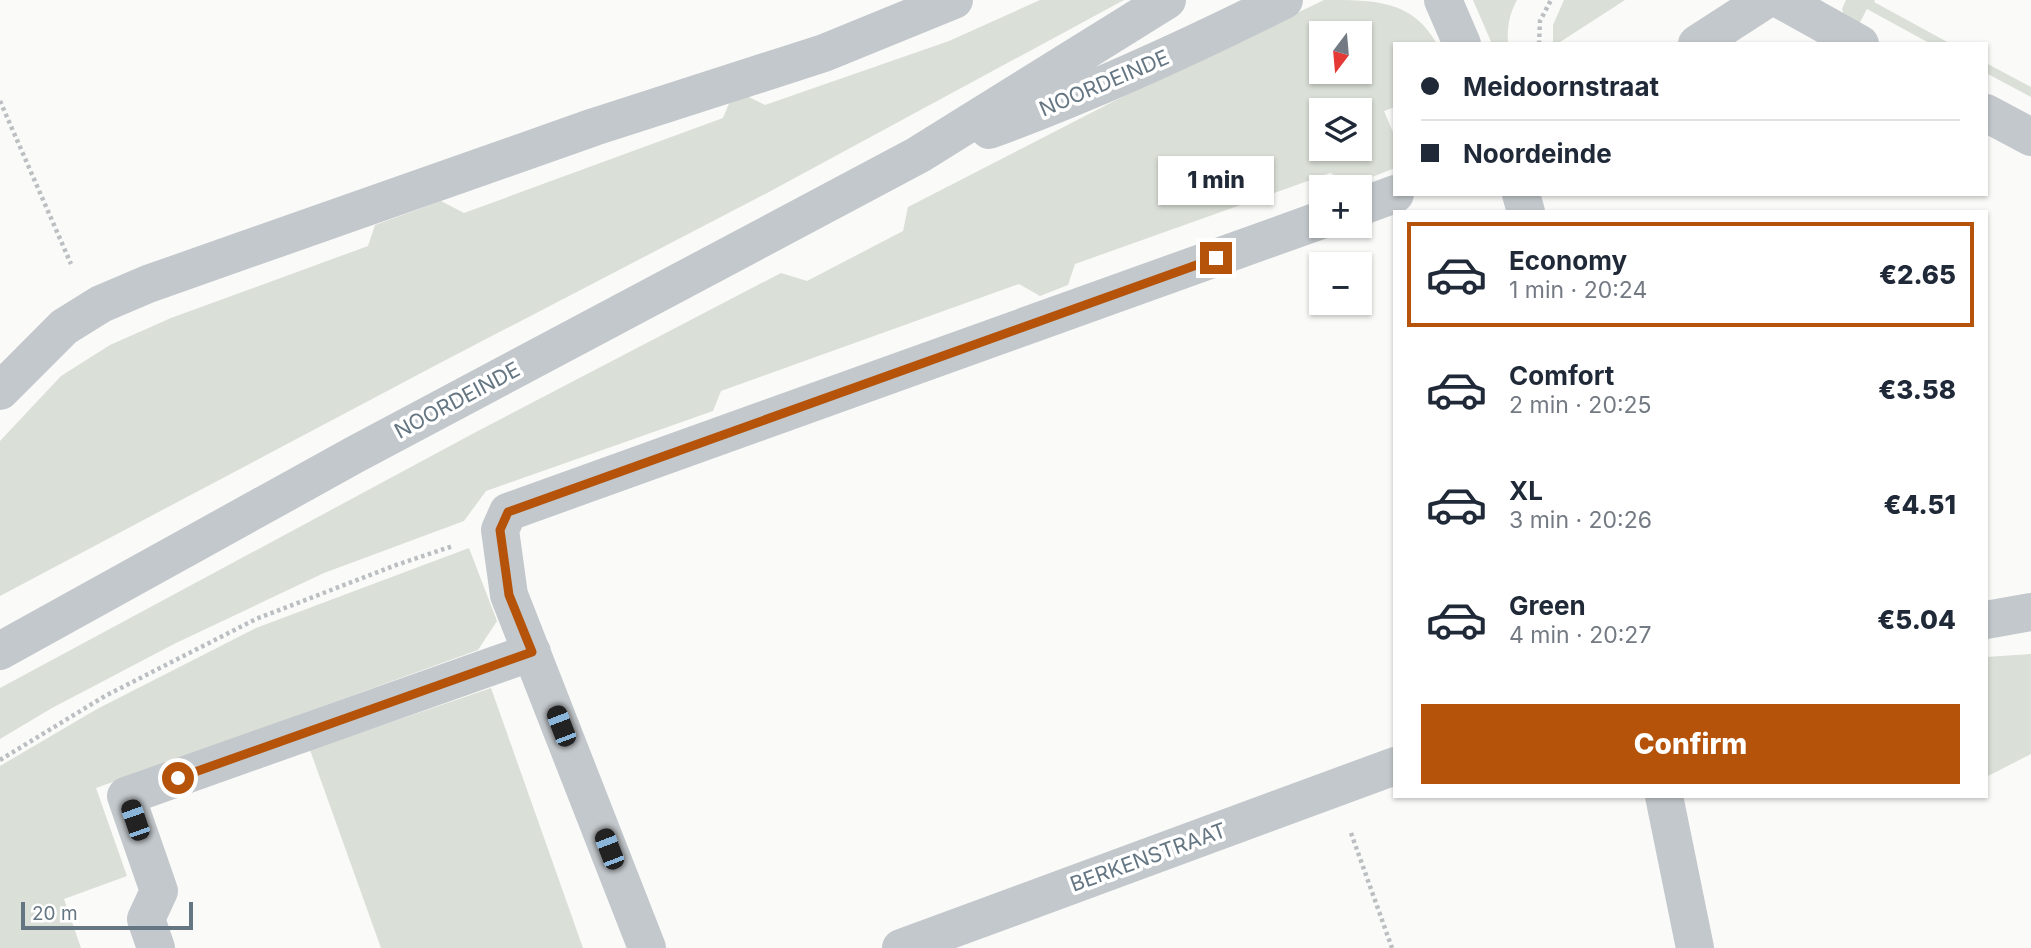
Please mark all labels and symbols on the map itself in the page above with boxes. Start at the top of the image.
north arrow [1309,21,1372,84]
street label: NOORDEINDE [1035,44,1173,122]
callout: 1 min [1158,156,1274,205]
route end [1200,242,1232,274]
street label: NOORDEINDE [390,356,524,444]
car [544,703,579,749]
route start [162,762,194,794]
car [119,797,152,843]
street label: BERKENSTRAAT [1067,817,1229,897]
car [592,826,627,872]
scale bar [21,899,192,931]

